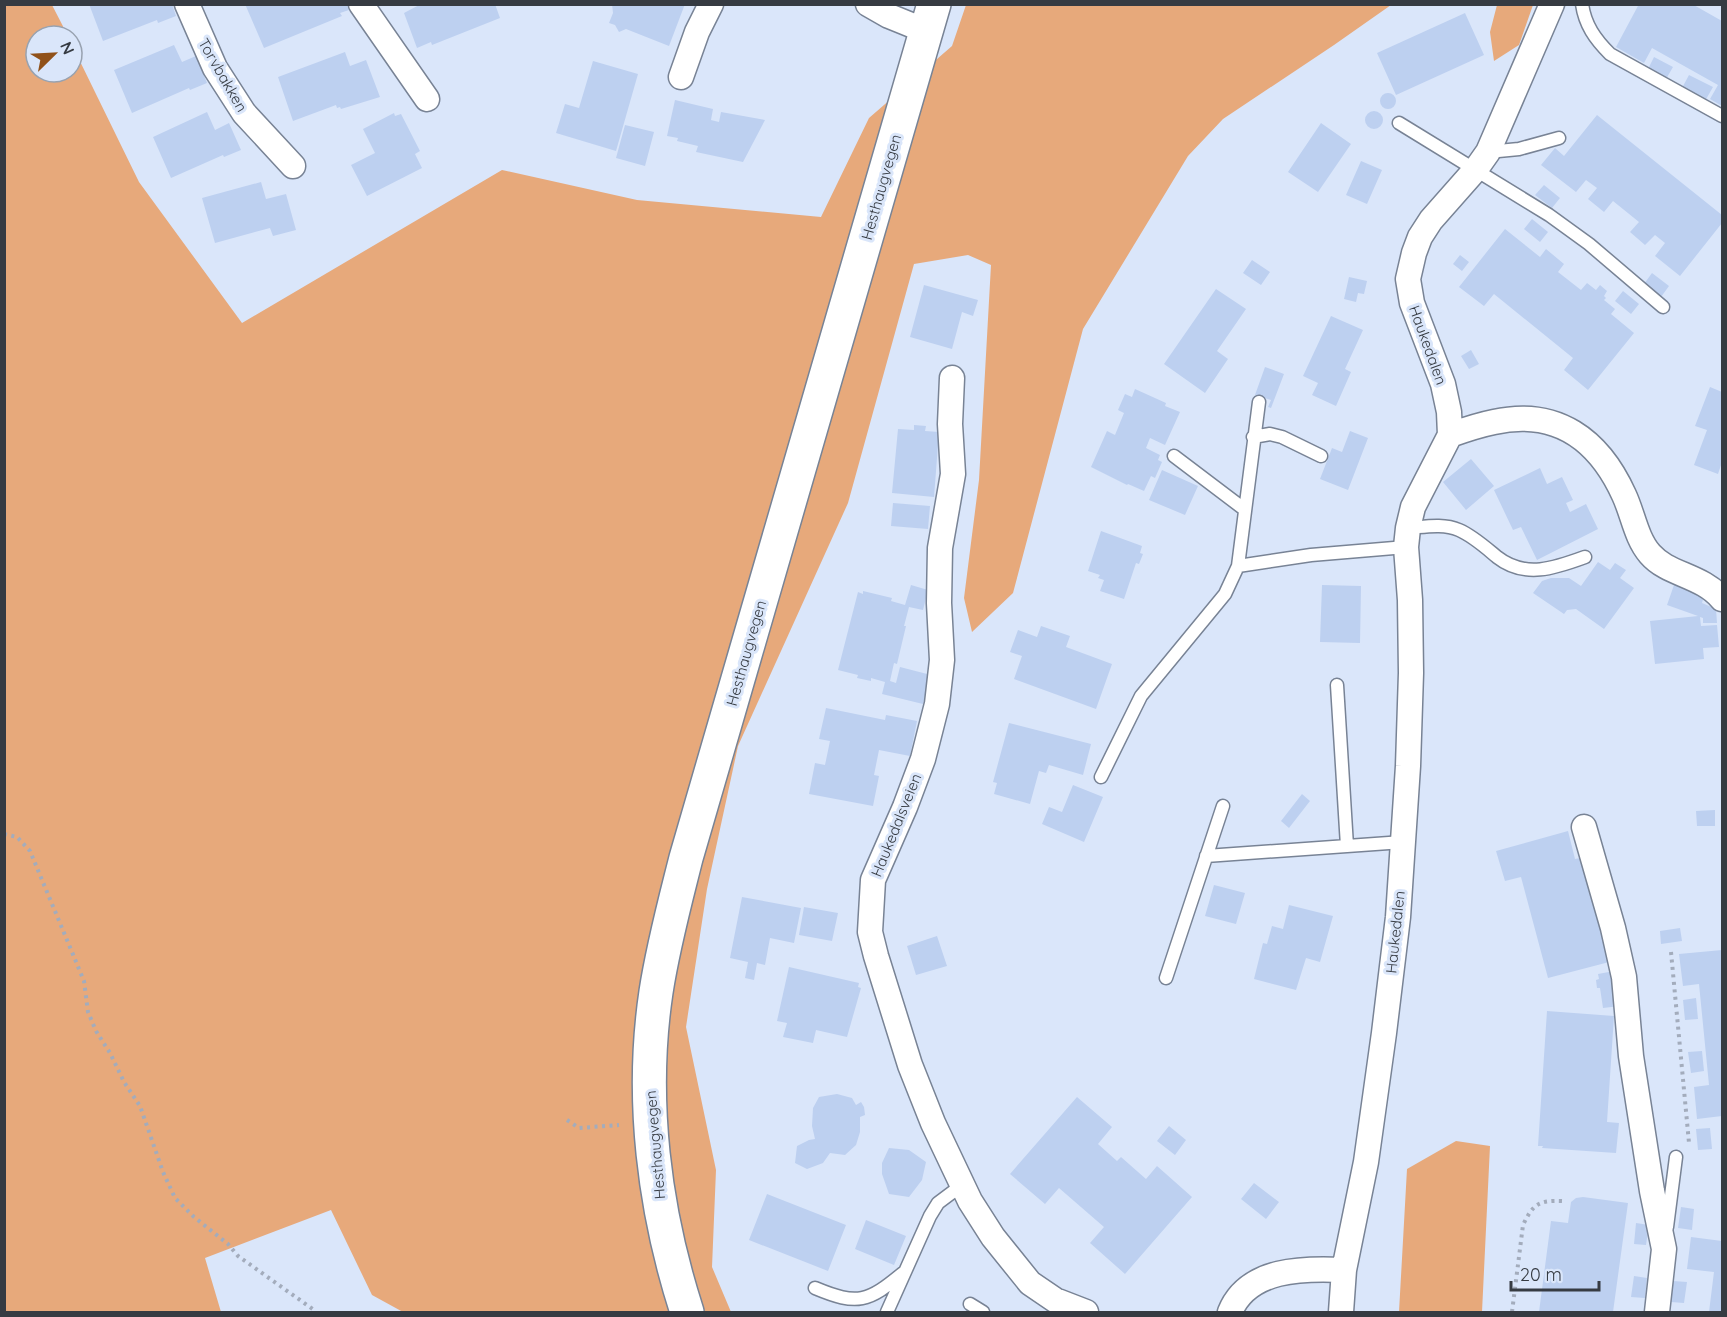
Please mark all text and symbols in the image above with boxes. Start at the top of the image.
north arrow [24,24,84,84]
street label: Torvbakken [194,35,252,115]
text: N [56,38,79,57]
street label: Hesthaugvegen [857,132,905,242]
street label: Haukedalen [1405,303,1451,387]
street label: Hesthaugvegen [722,598,770,708]
street label: Haukedalsveien [867,771,925,879]
street label: Haukedalen [1381,890,1409,974]
street label: Hesthaugvegen [641,1090,669,1200]
scale bar [1511,1254,1600,1292]
text: 20 m [1520,1263,1562,1286]

